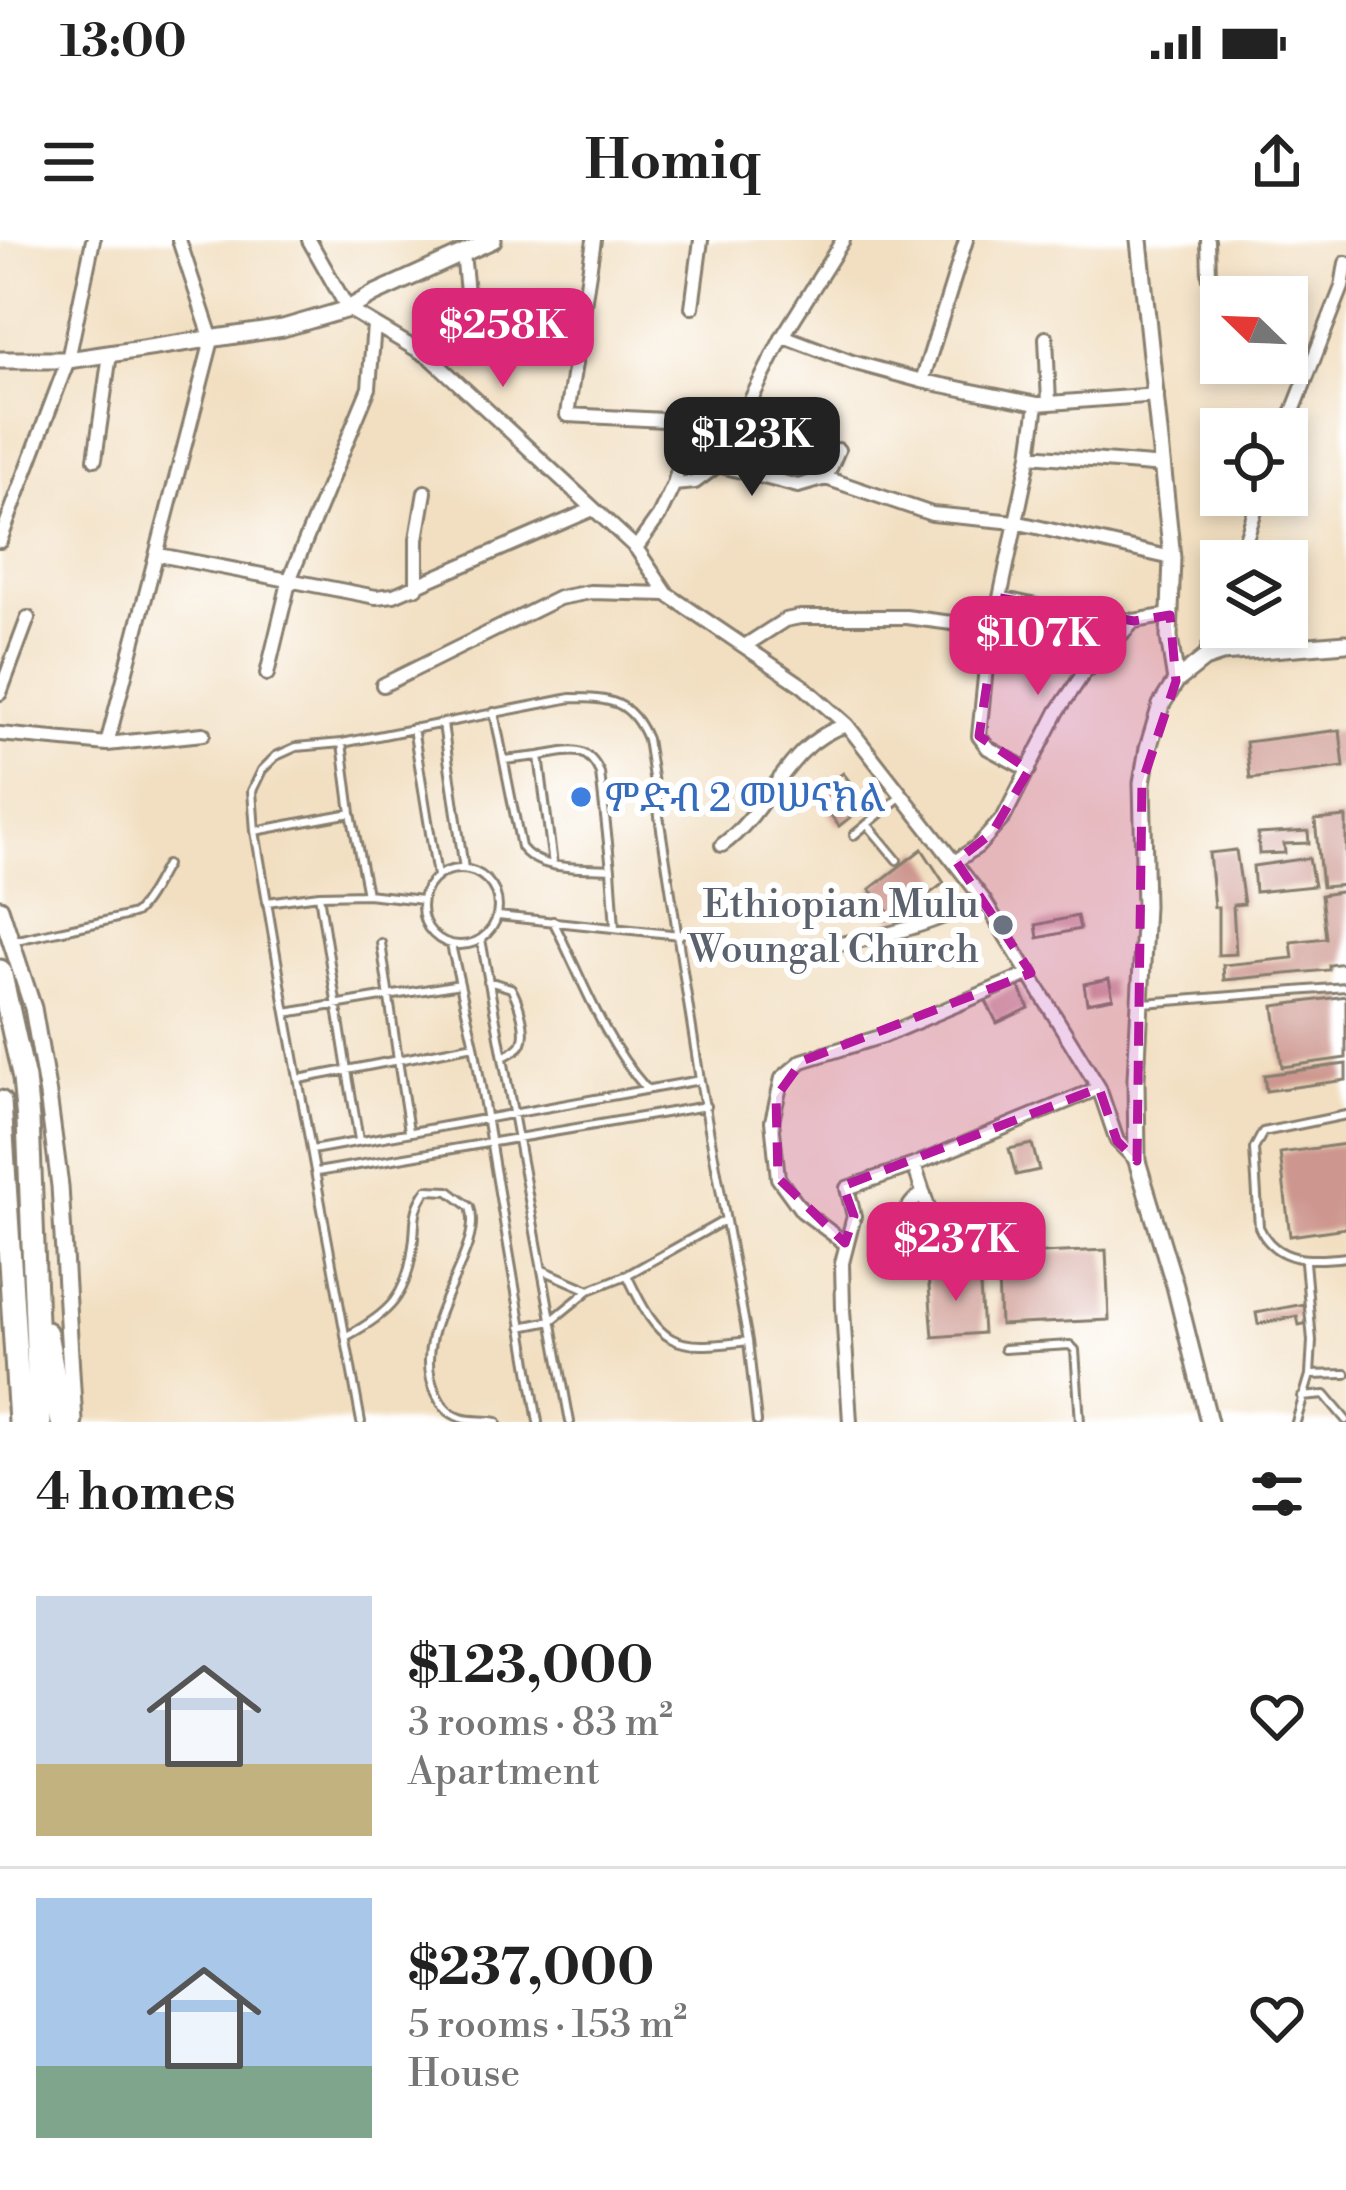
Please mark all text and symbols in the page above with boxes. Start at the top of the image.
text: 13:00 [60,14,186,71]
text: Homiq [585,128,761,196]
icon: menu [36,129,102,195]
icon: share [1244,129,1310,195]
north arrow [1200,276,1308,384]
map controls [1200,276,1308,648]
pin: $258K [419,288,587,390]
text: $258K [439,302,567,351]
pin: $123K [668,397,836,499]
button: locate [1200,408,1308,516]
text: $123K [691,411,813,460]
button: layers [1200,540,1308,648]
pin: $107K [954,596,1122,698]
text: $107K [976,610,1100,659]
place label: ምድብ 2 መሠናክል [605,775,886,824]
marker: ምድብ 2 መሠናክል [568,784,594,810]
place label: Ethiopian Mulu Woungal Church [686,881,979,975]
marker: Ethiopian Mulu Woungal Church [990,912,1016,938]
pin: $237K [872,1202,1040,1304]
text: $237K [894,1216,1018,1265]
icon: filters [1244,1461,1310,1527]
text: 4 homes [36,1462,236,1526]
text: $123,000 [408,1635,653,1699]
icon: home [132,1644,276,1788]
icon: heart [1244,1683,1310,1749]
text: 3 rooms · 83 m² [408,1699,673,1748]
text: Apartment [408,1748,600,1797]
text: $237,000 [408,1937,654,2001]
icon: home [132,1946,276,2090]
icon: heart [1244,1985,1310,2051]
text: 5 rooms · 153 m² [408,2001,687,2050]
text: House [408,2050,520,2099]

